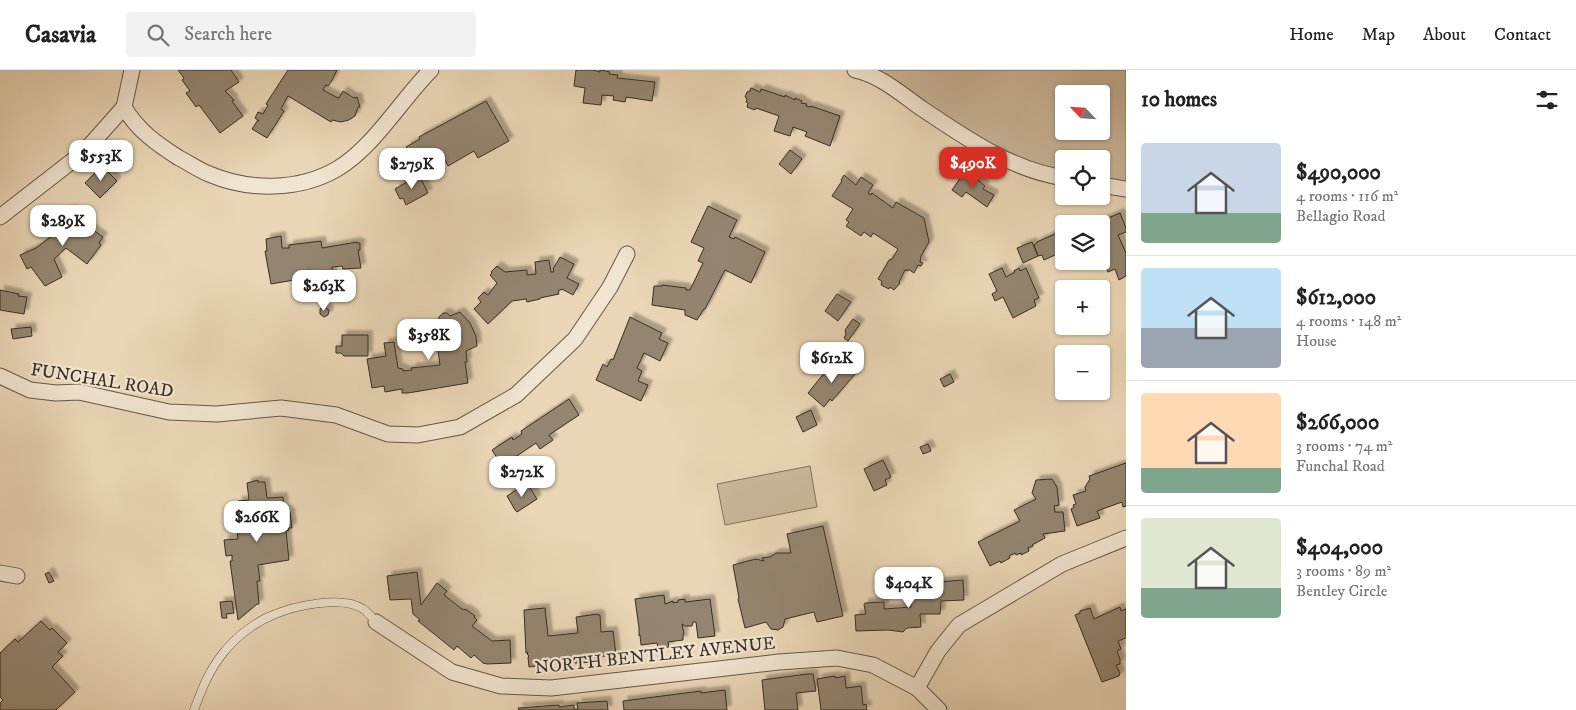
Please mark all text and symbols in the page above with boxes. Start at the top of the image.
search box [126,12,476,57]
text: Casavia [25,20,96,50]
icon: search [144,21,172,49]
text: Search here [184,23,272,46]
text: Home [1289,24,1334,46]
text: Map [1362,24,1395,46]
text: About [1423,24,1466,46]
text: Contact [1494,24,1551,46]
north arrow [1055,85,1110,140]
map controls [1055,85,1110,400]
icon: filters [1533,86,1561,114]
text: 10 homes [1141,87,1217,113]
pin: $553K [66,140,136,182]
text: $553K [80,146,122,166]
pin: $490K [938,146,1008,189]
pin: $279K [377,148,447,190]
button: locate [1055,150,1110,205]
text: $490K [950,153,996,173]
text: $279K [390,154,434,174]
text: $490,000 [1296,160,1381,186]
icon: home [1181,163,1241,223]
text: 4 rooms · 116 m² [1296,186,1398,206]
pin: $289K [28,204,98,247]
text: Bellagio Road [1296,206,1385,226]
text: $289K [41,211,85,231]
button: layers [1055,215,1110,270]
pin: $263K [289,270,359,312]
text: $263K [303,276,345,296]
button: + [1055,280,1110,335]
text: $612,000 [1296,285,1376,311]
icon: home [1181,288,1241,348]
text: 4 rooms · 148 m² [1296,311,1401,331]
pin: $358K [394,318,464,361]
text: $358K [408,325,450,345]
text: House [1296,331,1337,351]
pin: $612K [797,342,867,384]
button: − [1055,345,1110,400]
text: $612K [811,348,853,368]
street label: FUNCHAL ROAD [29,359,175,403]
text: $266,000 [1296,410,1379,436]
icon: home [1181,413,1241,473]
text: 3 rooms · 74 m² [1296,436,1393,456]
pin: $272K [487,456,557,498]
text: Funchal Road [1296,456,1385,476]
text: $272K [500,462,544,482]
pin: $266K [222,500,292,543]
text: $266K [235,507,279,527]
text: $404,000 [1296,535,1383,561]
icon: home [1181,538,1241,598]
text: 3 rooms · 89 m² [1296,561,1391,581]
pin: $404K [874,566,944,609]
text: $404K [886,573,932,593]
text: Bentley Circle [1296,581,1387,601]
street label: NORTH BENTLEY AVENUE [534,632,777,680]

